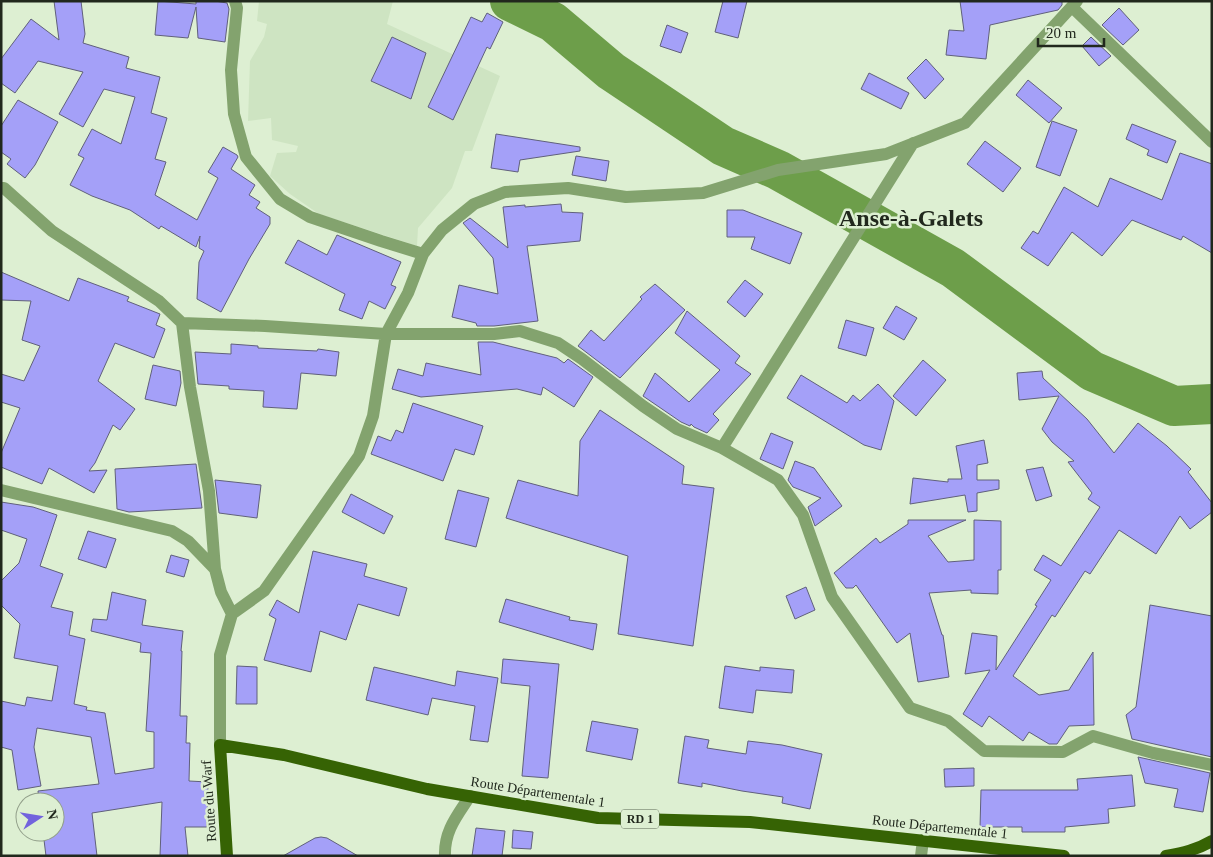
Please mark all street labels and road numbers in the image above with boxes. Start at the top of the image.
street label: Route du Warf [199,759,219,842]
street label: Route Départementale 1 [470,774,606,810]
road number: RD 1 [621,810,659,829]
street label: Route Départementale 1 [872,812,1008,842]

